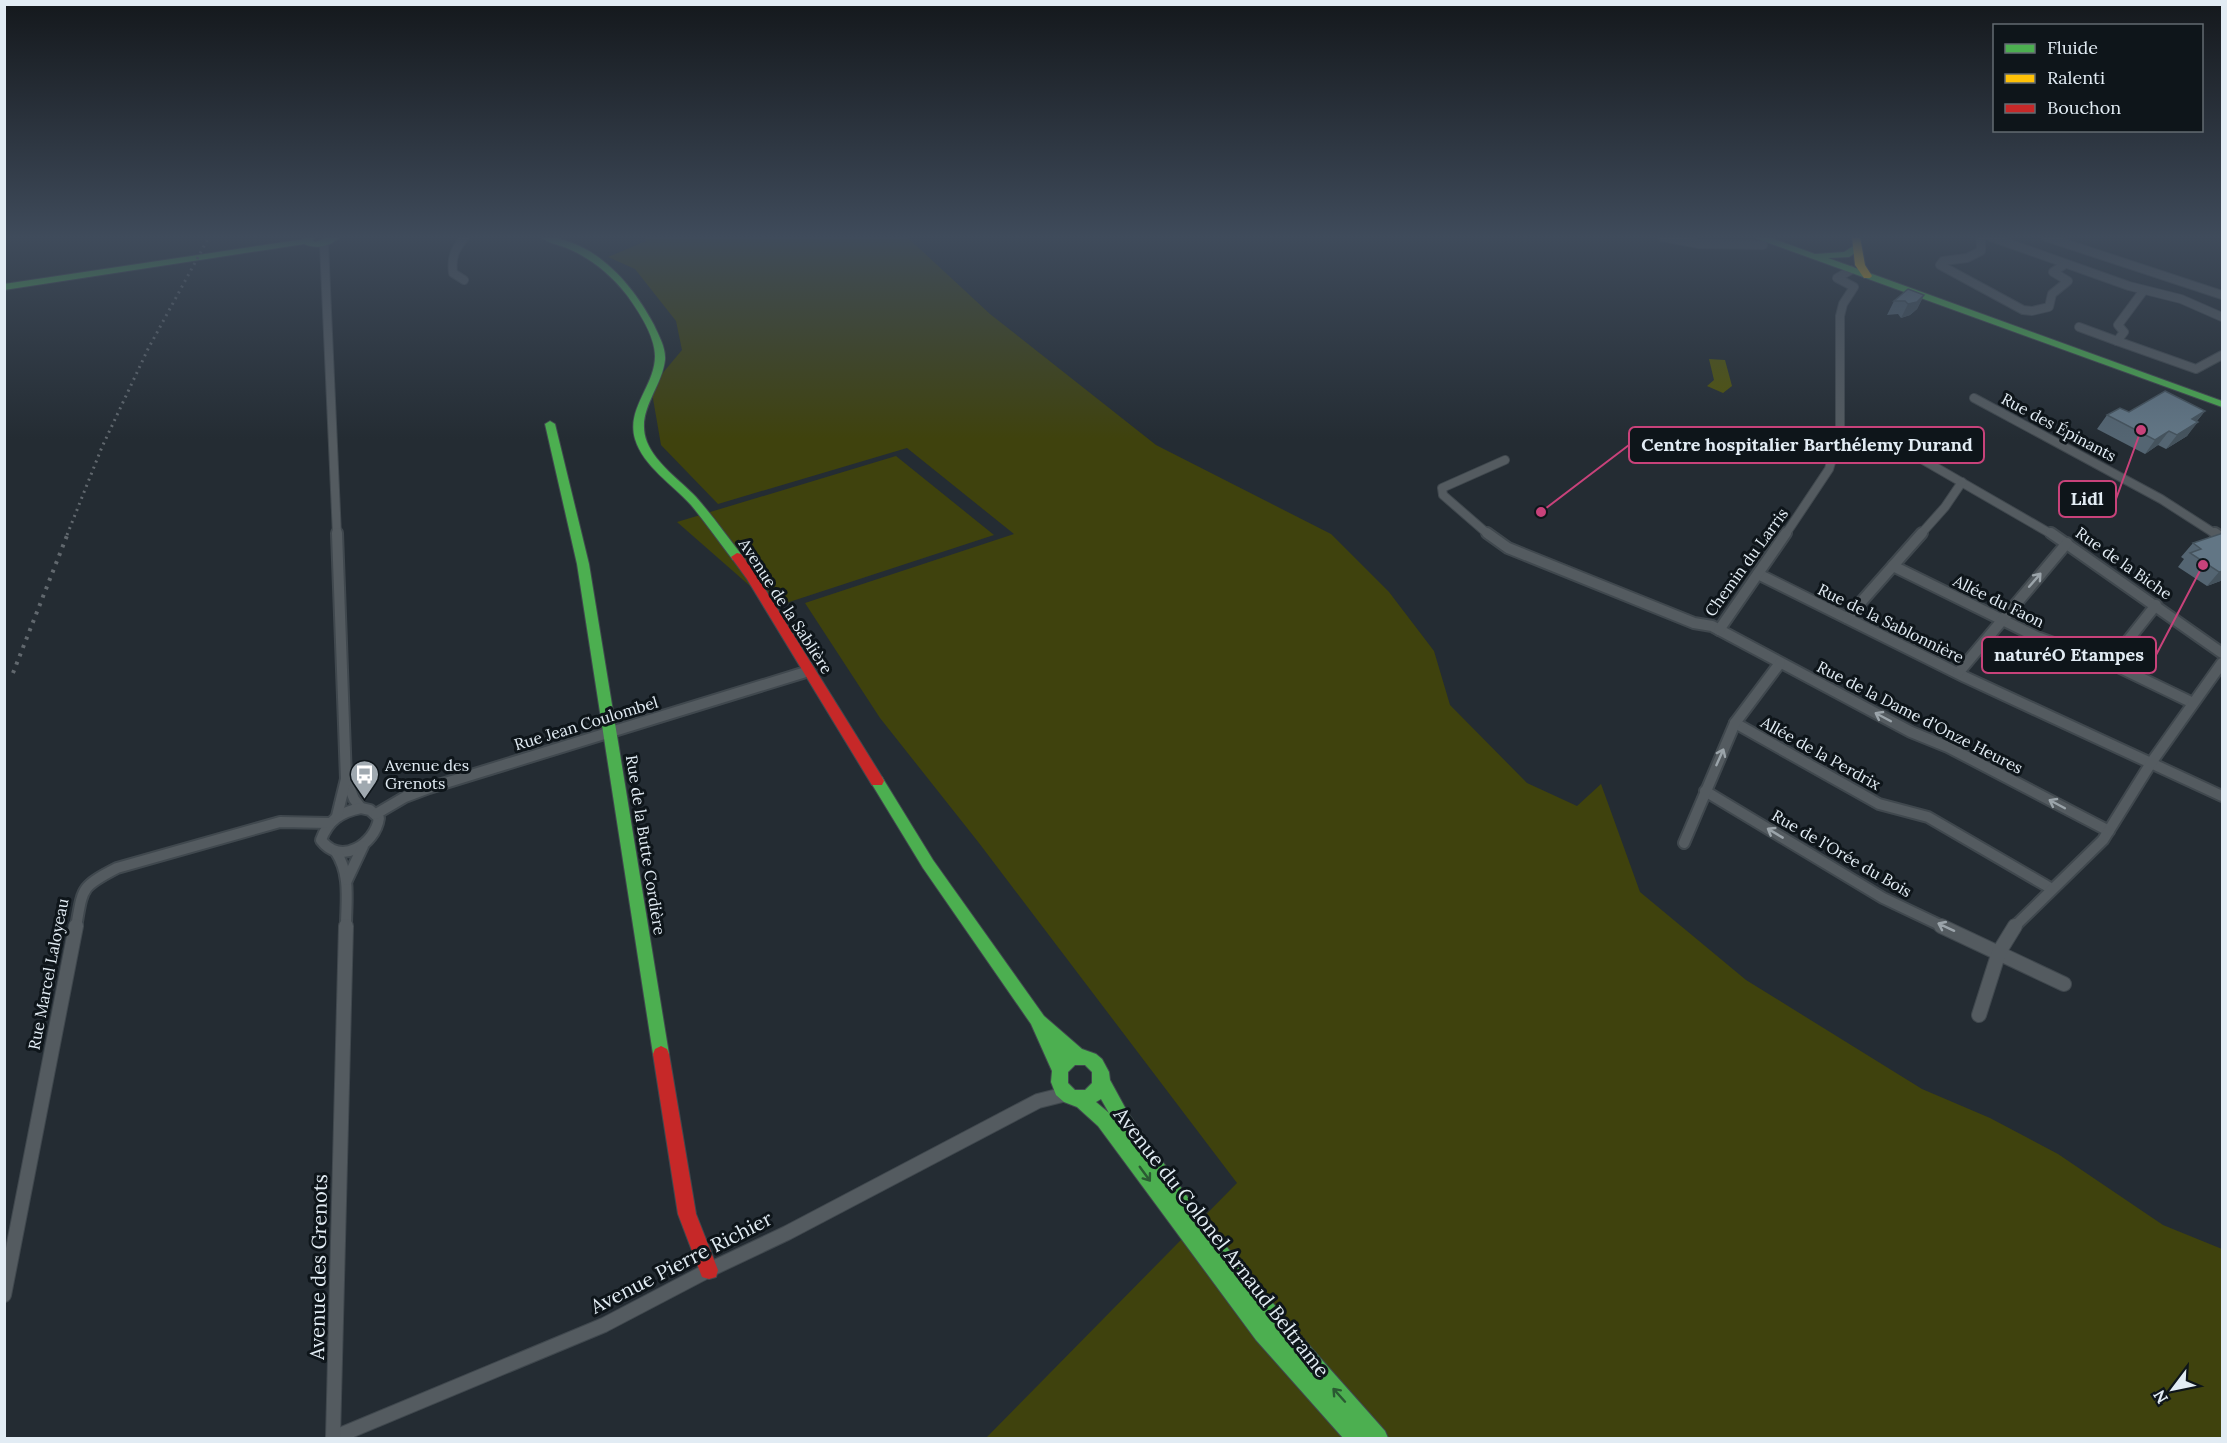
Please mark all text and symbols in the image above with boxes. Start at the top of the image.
legend [1993,24,2203,132]
text: Fluide [2047,36,2098,59]
text: Ralenti [2047,66,2105,89]
text: Bouchon [2047,96,2121,119]
street label: Rue des Épinants [1998,388,2120,466]
callout: Centre hospitalier Barthélemy Durand [1629,427,1984,463]
text: Centre hospitalier Barthélemy Durand [1641,433,1973,456]
callout: Lidl [2059,481,2116,517]
text: Lidl [2070,487,2104,510]
street label: Chemin du Larris [1700,504,1792,620]
street label: Rue de la Biche [2072,522,2176,604]
street label: Avenue de la Sablière [734,534,837,678]
street label: Allée du Faon [1949,570,2048,632]
one-way arrow [2028,573,2042,588]
street label: Rue de la Sablonnière [1815,579,1968,667]
callout: naturéO Etampes [1982,637,2156,673]
text: naturéO Etampes [1994,643,2144,666]
street label: Rue de la Dame d'Onze Heures [1814,656,2026,778]
street label: Rue Jean Coulombel [512,692,660,754]
street label: Allée de la Perdrix [1757,711,1885,794]
one-way arrow [1874,711,1892,722]
one-way arrow [1715,749,1726,767]
street label: Rue de la Butte Cordière [622,753,670,937]
place label: Avenue des Grenots [384,755,469,793]
bus stop icon: Avenue des Grenots [348,758,380,800]
one-way arrow [2049,798,2066,810]
street label: Rue de l'Orée du Bois [1769,805,1915,901]
one-way arrow [1767,827,1784,839]
street label: Rue Marcel Laloyeau [23,896,73,1051]
one-way arrow [1937,921,1955,933]
street label: Avenue du Colonel Arnaud Beltrame [1108,1101,1335,1382]
one-way arrow [1139,1166,1151,1182]
street label: Avenue des Grenots [304,1174,332,1361]
street label: Avenue Pierre Richier [585,1205,776,1319]
north arrow [2143,1359,2203,1419]
text: N [2149,1386,2172,1407]
one-way arrow [1332,1388,1346,1403]

